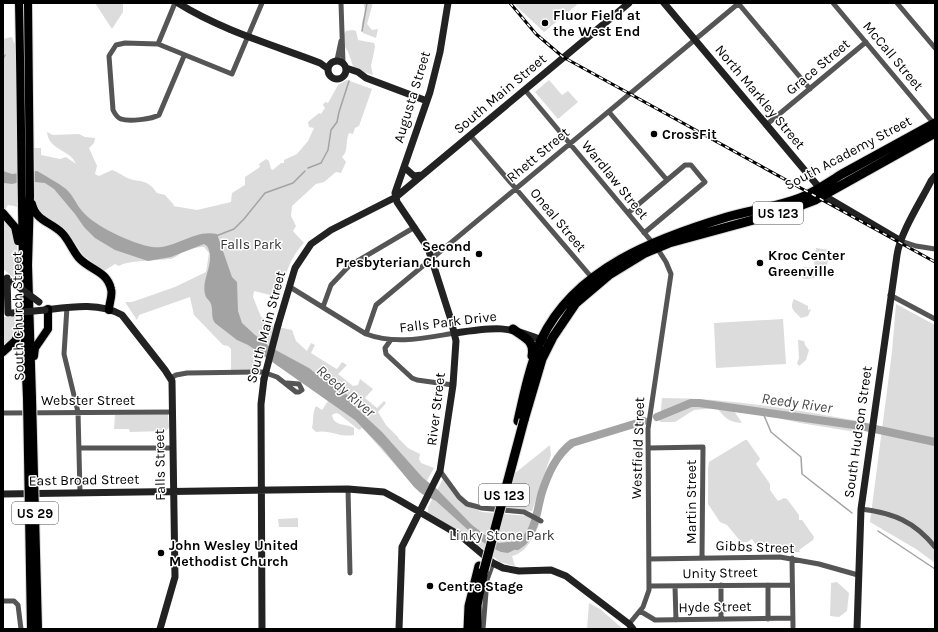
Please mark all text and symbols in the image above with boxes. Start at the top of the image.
place label: Fluor Field at the West End [553,7,641,40]
marker: Fluor Field at the West End [540,18,550,28]
street label: McCall Street [859,18,927,94]
street label: Grace Street [783,35,853,99]
street label: North Markley Street [711,41,809,153]
street label: Augusta Street [390,49,434,145]
street label: South Main Street [450,50,550,138]
street label: South Academy Street [782,112,914,194]
street label: Rhett Street [503,124,573,186]
place label: CrossFit [662,126,717,143]
marker: CrossFit [649,129,659,139]
street label: Wardlaw Street [578,137,652,223]
street label: Oneal Street [526,185,590,255]
road number: US 123 [753,202,803,224]
park label: Falls Park [220,236,282,253]
place label: Second Presbyterian Church [335,238,471,271]
place label: Kroc Center Greenville [768,247,845,280]
marker: Second Presbyterian Church [474,249,484,259]
street label: South Church Street [8,251,28,381]
marker: Kroc Center Greenville [755,258,765,268]
street label: South Main Street [243,269,289,385]
street label: Falls Park Drive [398,308,498,336]
water label: Reedy River [313,361,380,421]
street label: South Hudson Street [840,365,876,499]
street label: River Street [423,371,449,447]
water label: Reedy River [761,389,834,417]
street label: Webster Street [41,392,135,409]
street label: Westfield Street [628,397,648,499]
street label: Falls Street [151,429,169,501]
street label: Martin Street [683,460,700,544]
street label: East Broad Street [29,471,139,489]
road number: US 123 [479,484,529,506]
road number: US 29 [12,502,58,524]
park label: Linky Stone Park [449,527,555,544]
place label: John Wesley United Methodist Church [169,537,298,570]
street label: Gibbs Street [715,537,795,557]
marker: John Wesley United Methodist Church [156,548,166,558]
street label: Unity Street [682,564,758,582]
place label: Centre Stage [438,578,523,595]
marker: Centre Stage [425,581,435,591]
street label: Hyde Street [678,598,752,616]

